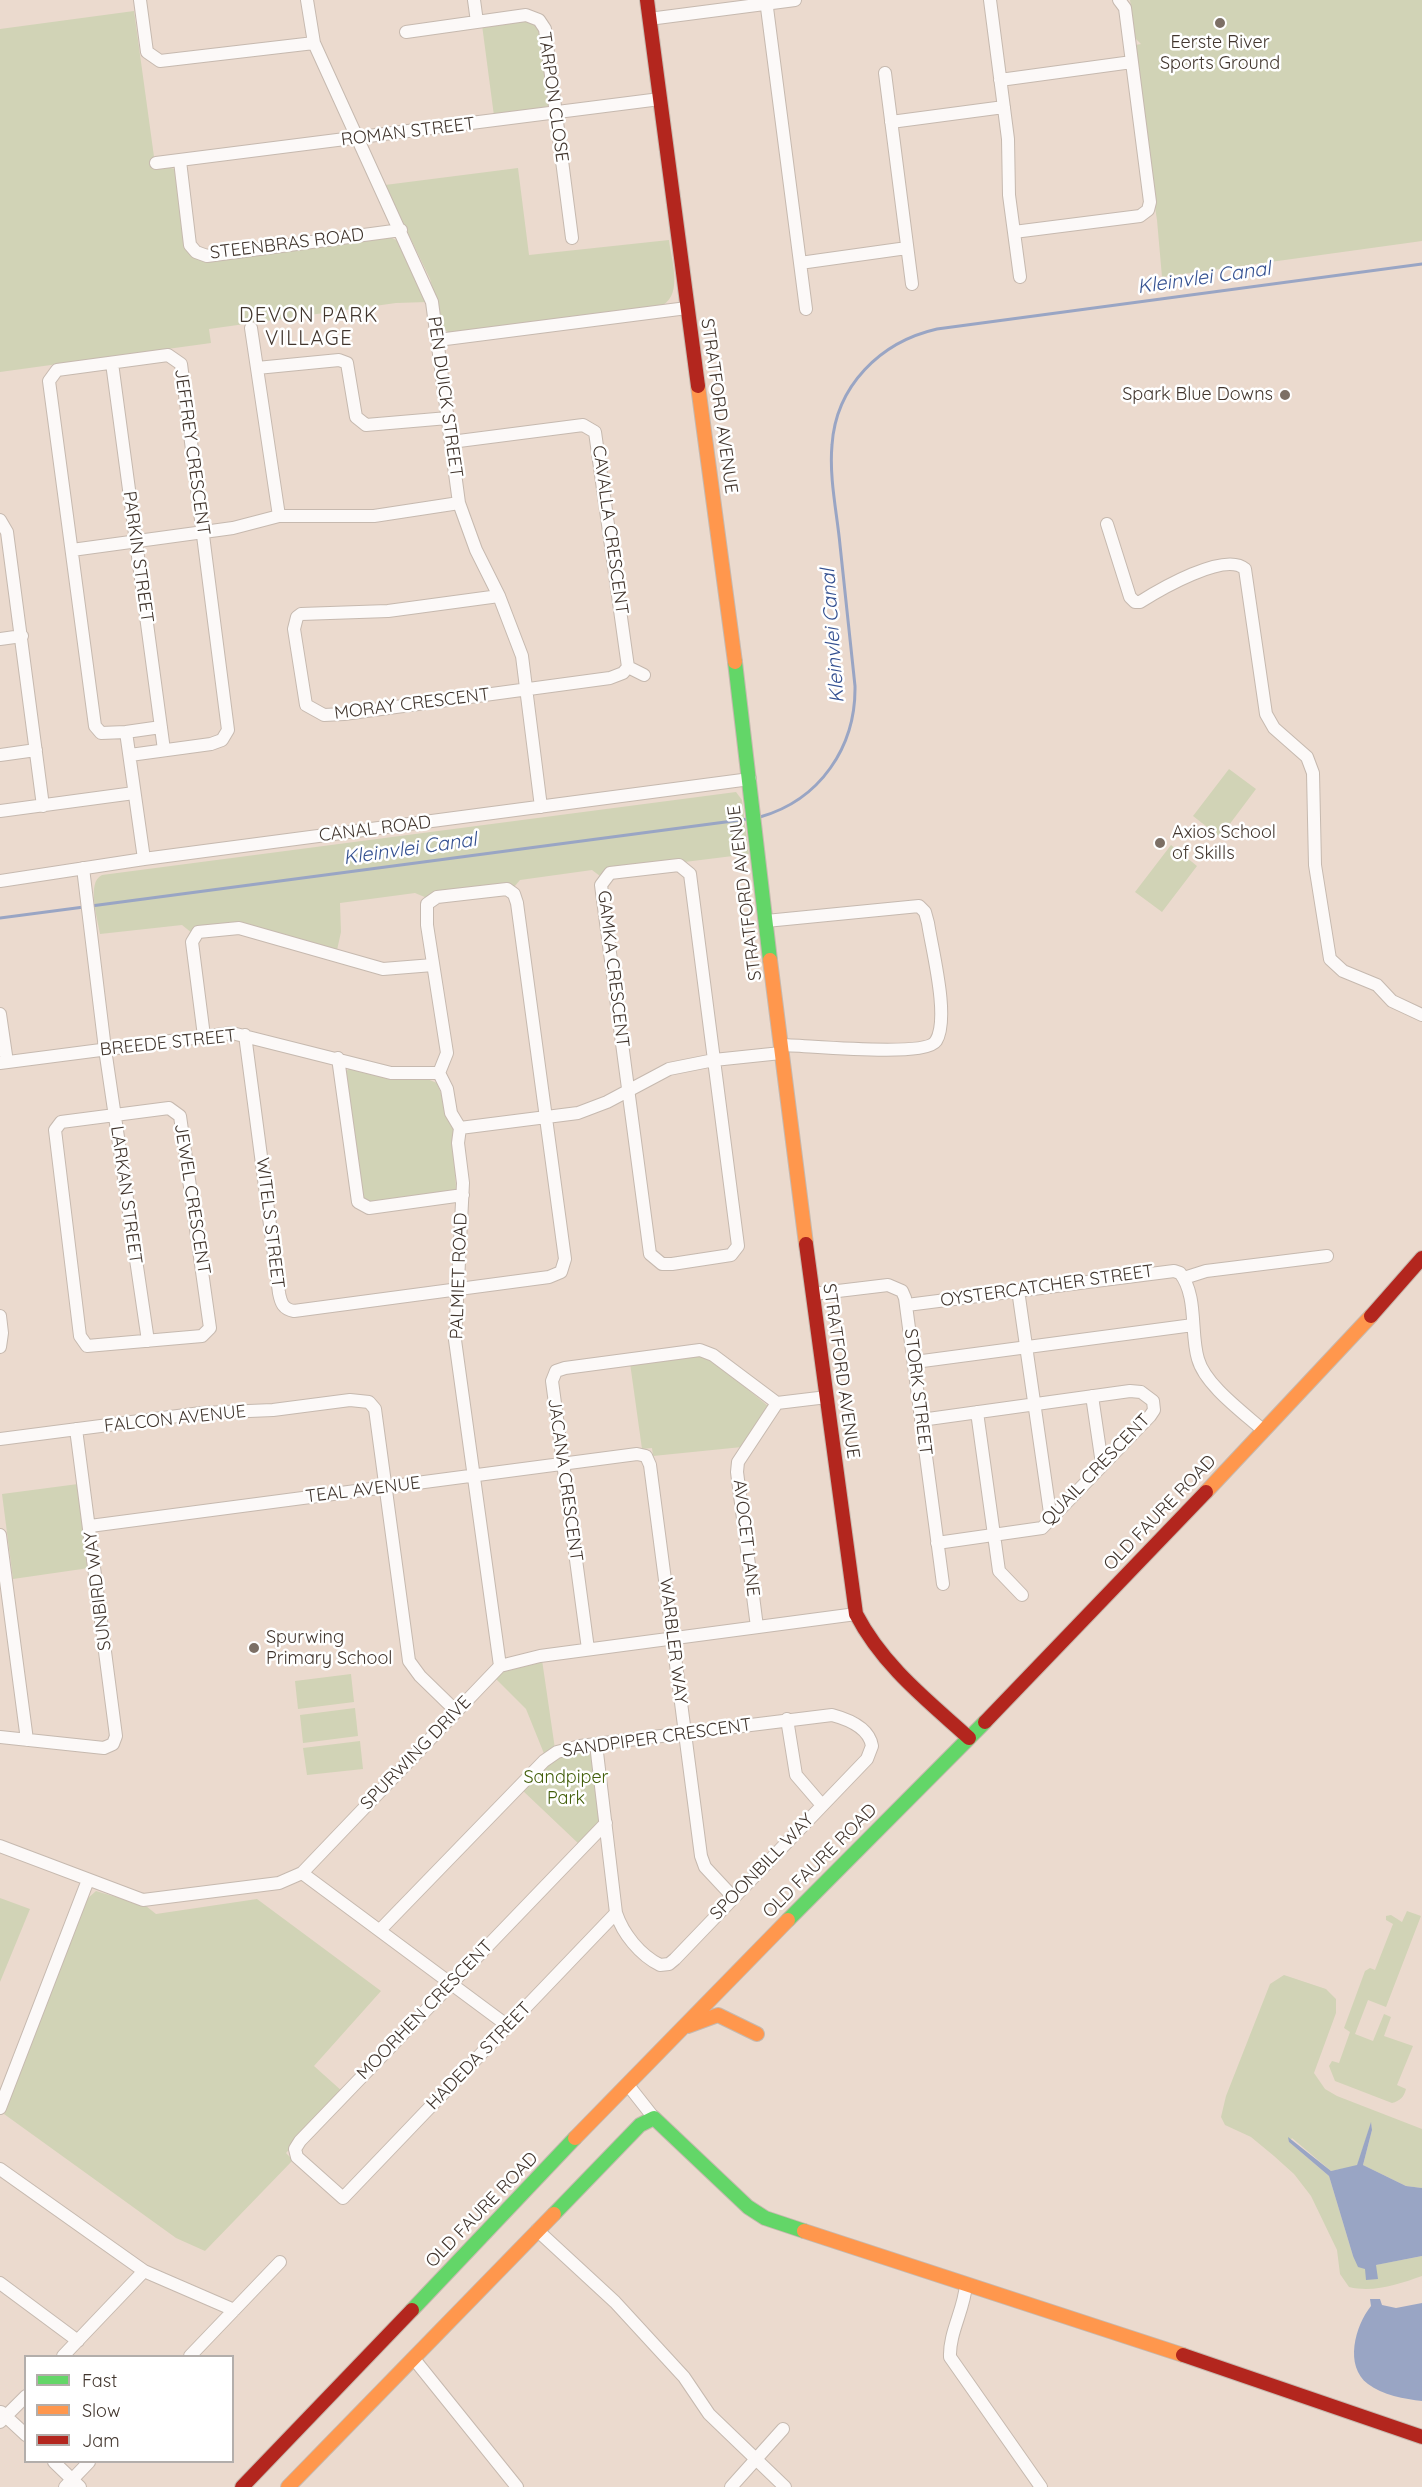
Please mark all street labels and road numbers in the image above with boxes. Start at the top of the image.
street label: TARPON CLOSE [533,30,573,164]
street label: ROMAN STREET [340,113,476,151]
street label: STEENBRAS ROAD [209,224,365,264]
street label: PEN DUICK STREET [423,315,467,479]
street label: STRATFORD AVENUE [696,317,742,495]
street label: JEFFREY CRESCENT [170,367,214,537]
street label: CAVALLA CRESCENT [587,444,633,616]
street label: PARKIN STREET [118,490,158,624]
street label: MORAY CRESCENT [333,684,491,724]
street label: STRATFORD AVENUE [724,804,766,982]
street label: CANAL ROAD [318,811,432,847]
street label: GAMKA CRESCENT [593,889,633,1049]
street label: BREEDE STREET [99,1025,237,1061]
street label: JEWEL CRESCENT [169,1122,215,1276]
street label: LARKAN STREET [106,1124,146,1266]
street label: WITELS STREET [251,1156,289,1290]
street label: PALMIET ROAD [446,1212,472,1340]
street label: OYSTERCATCHER STREET [939,1260,1155,1312]
street label: STRATFORD AVENUE [818,1282,864,1460]
street label: STORK STREET [899,1327,937,1457]
street label: JACANA CRESCENT [543,1397,587,1563]
street label: FALCON AVENUE [103,1401,247,1437]
street label: QUAIL CRESCENT [1037,1410,1155,1530]
street label: OLD FAURE ROAD [1099,1451,1221,1575]
street label: TEAL AVENUE [304,1472,422,1508]
street label: AVOCET LANE [728,1478,764,1598]
street label: SUNBIRD WAY [80,1530,116,1652]
street label: WARBLER WAY [655,1577,691,1705]
street label: SPURWING DRIVE [356,1692,476,1814]
street label: SANDPIPER CRESCENT [561,1714,753,1762]
street label: OLD FAURE ROAD [758,1799,882,1923]
street label: SPOONBILL WAY [706,1809,818,1925]
street label: MOORHEN CRESCENT [353,1936,497,2084]
street label: HADEDA STREET [422,1998,536,2114]
street label: OLD FAURE ROAD [421,2148,543,2272]

